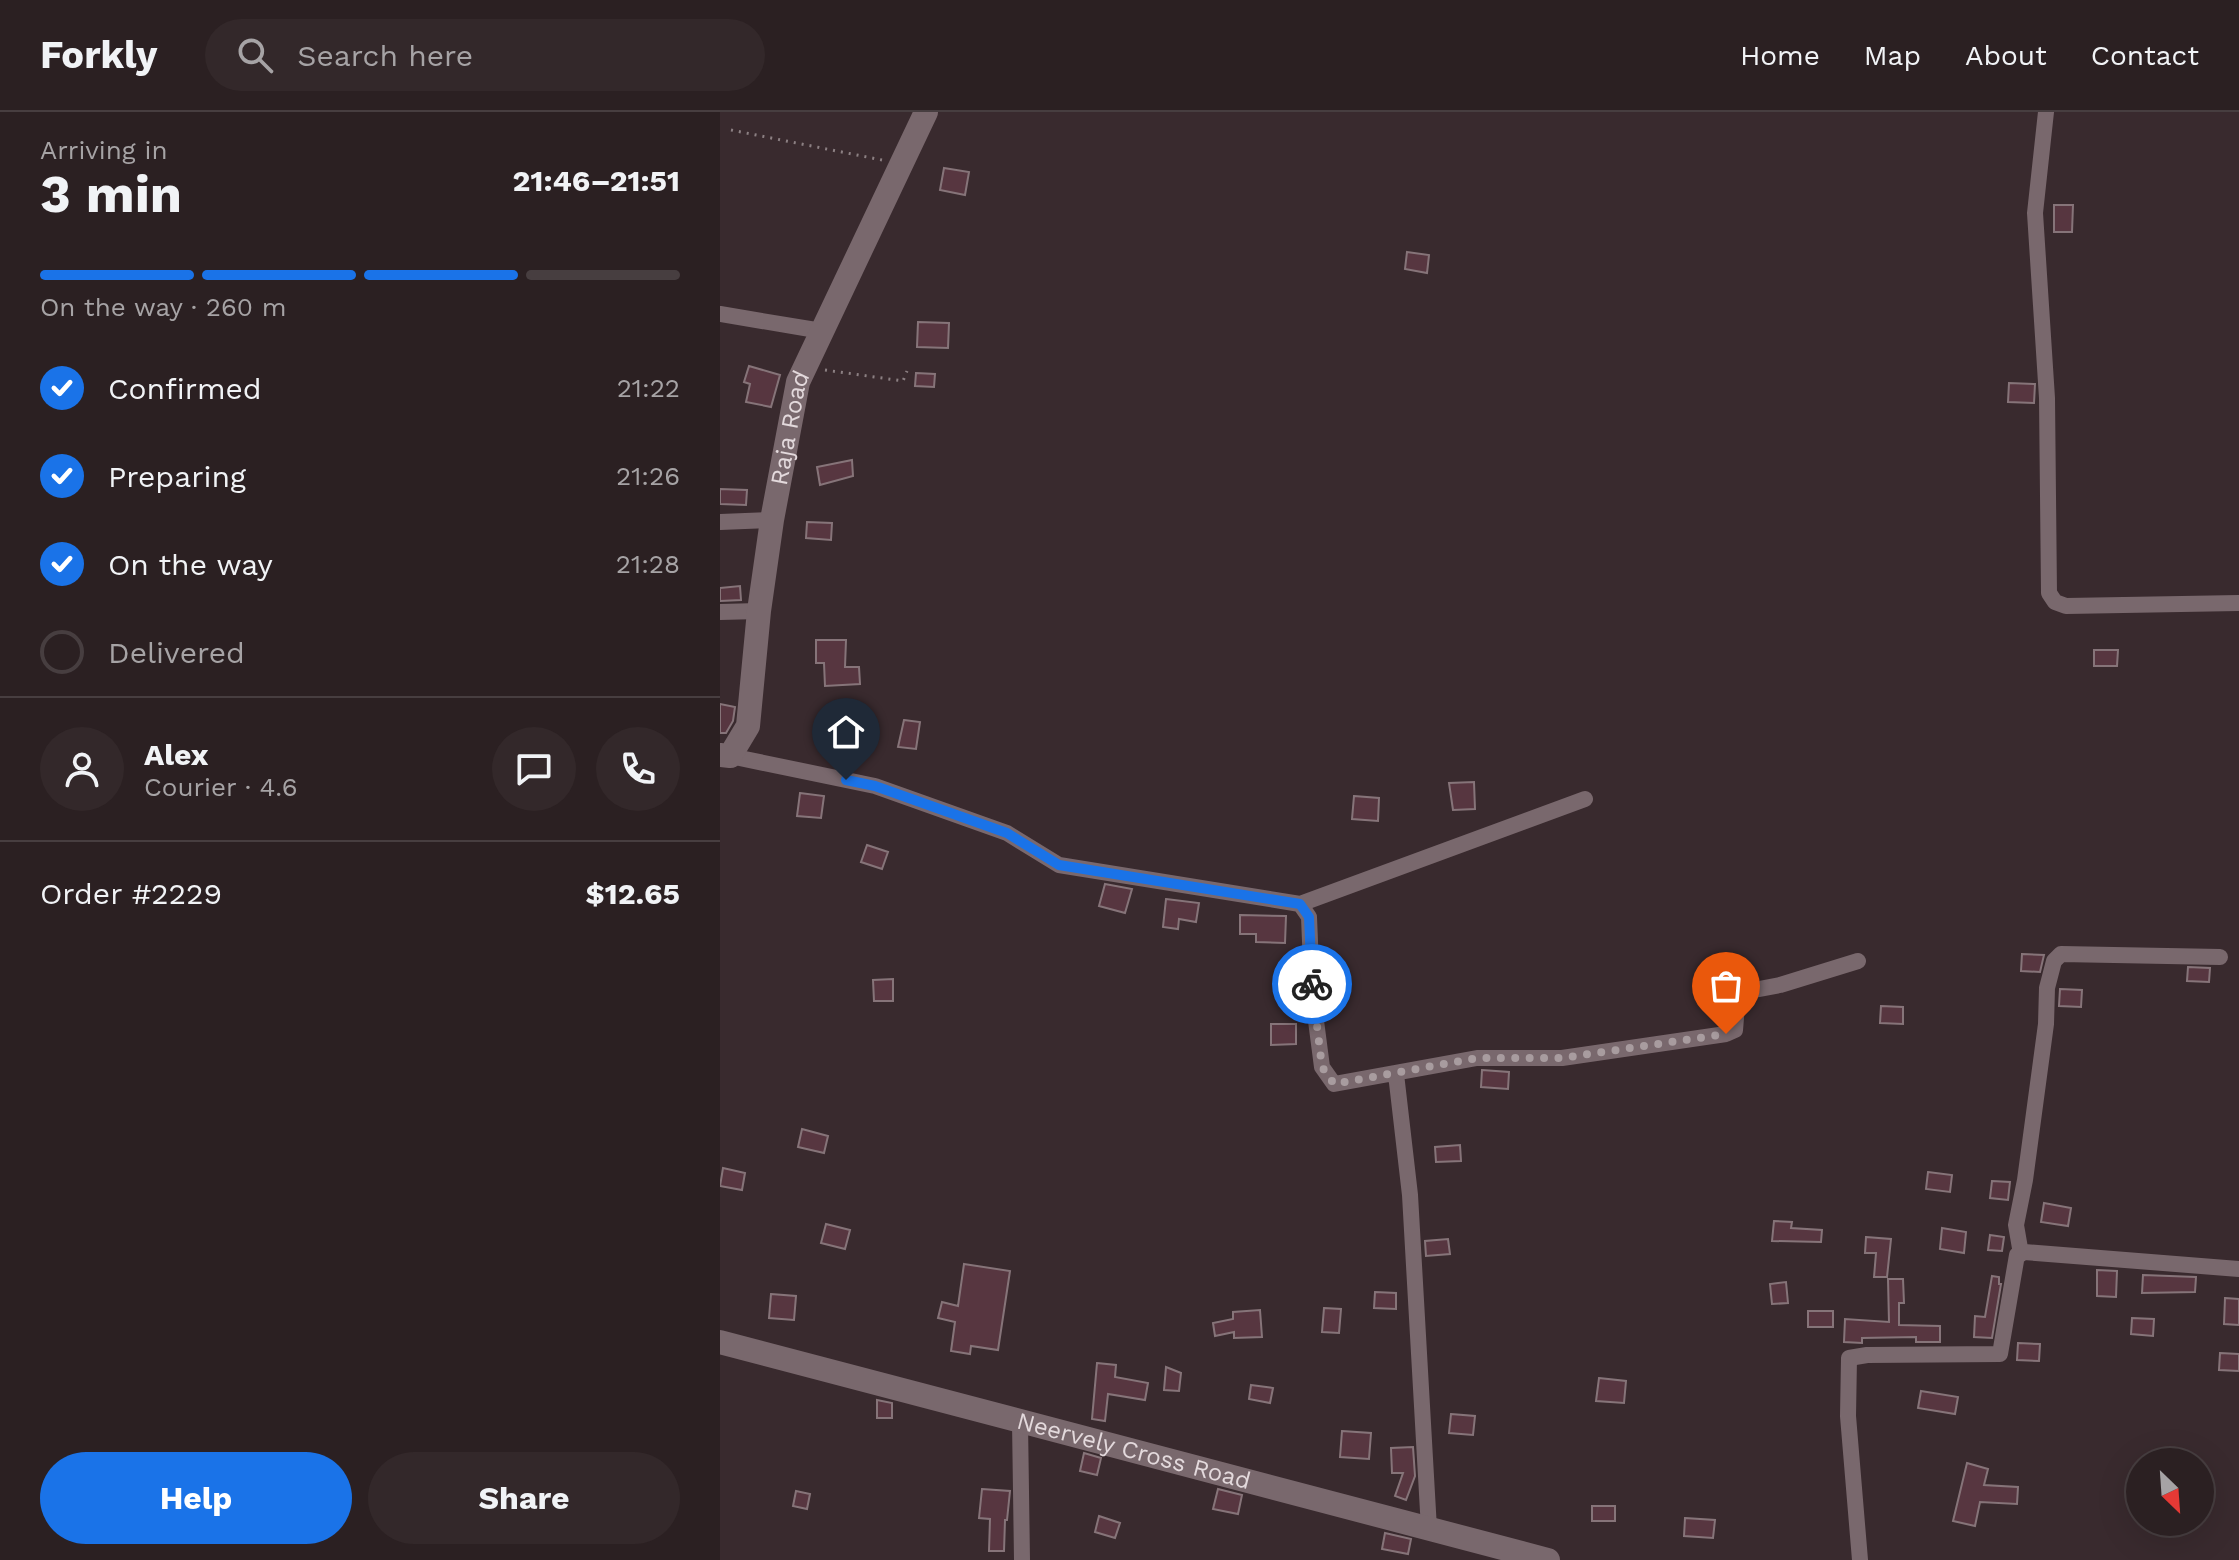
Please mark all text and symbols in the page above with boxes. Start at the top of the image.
search box [205,19,765,91]
text: Forkly [40,33,157,77]
icon: search [233,33,277,77]
text: Search here [297,38,473,73]
text: Home [1740,39,1820,72]
text: Map [1864,39,1921,72]
text: About [1965,39,2047,72]
text: Contact [2091,39,2199,72]
text: Arriving in [40,135,168,165]
text: 21:46–21:51 [513,163,680,198]
text: 3 min [40,164,182,225]
text: On the way · 260 m [40,292,287,322]
icon: check [40,366,84,410]
street label: Raja Road [765,366,815,488]
text: Confirmed [108,371,262,406]
text: 21:22 [617,373,680,403]
icon: check [40,454,84,498]
text: Preparing [108,459,246,494]
text: 21:26 [616,461,680,491]
icon: check [40,542,84,586]
text: On the way [108,547,273,582]
text: 21:28 [616,549,680,579]
text: Delivered [108,635,245,670]
pin [812,698,880,780]
icon: home [824,710,868,754]
button: person [40,727,124,811]
button: chat [492,727,576,811]
button: phone [596,727,680,811]
text: Alex [144,737,208,772]
text: Courier · 4.6 [144,772,298,802]
text: Order #2229 [40,876,222,911]
text: $12.65 [585,876,680,911]
courier [1272,944,1352,1024]
pin [1692,952,1760,1034]
icon: bike [1290,962,1334,1006]
icon: bag [1704,964,1748,1008]
street label: Neervely Cross Road [1014,1407,1254,1495]
north arrow [2126,1448,2214,1536]
map controls [2126,1448,2214,1536]
button: Help [40,1452,352,1544]
button: Share [368,1452,680,1544]

